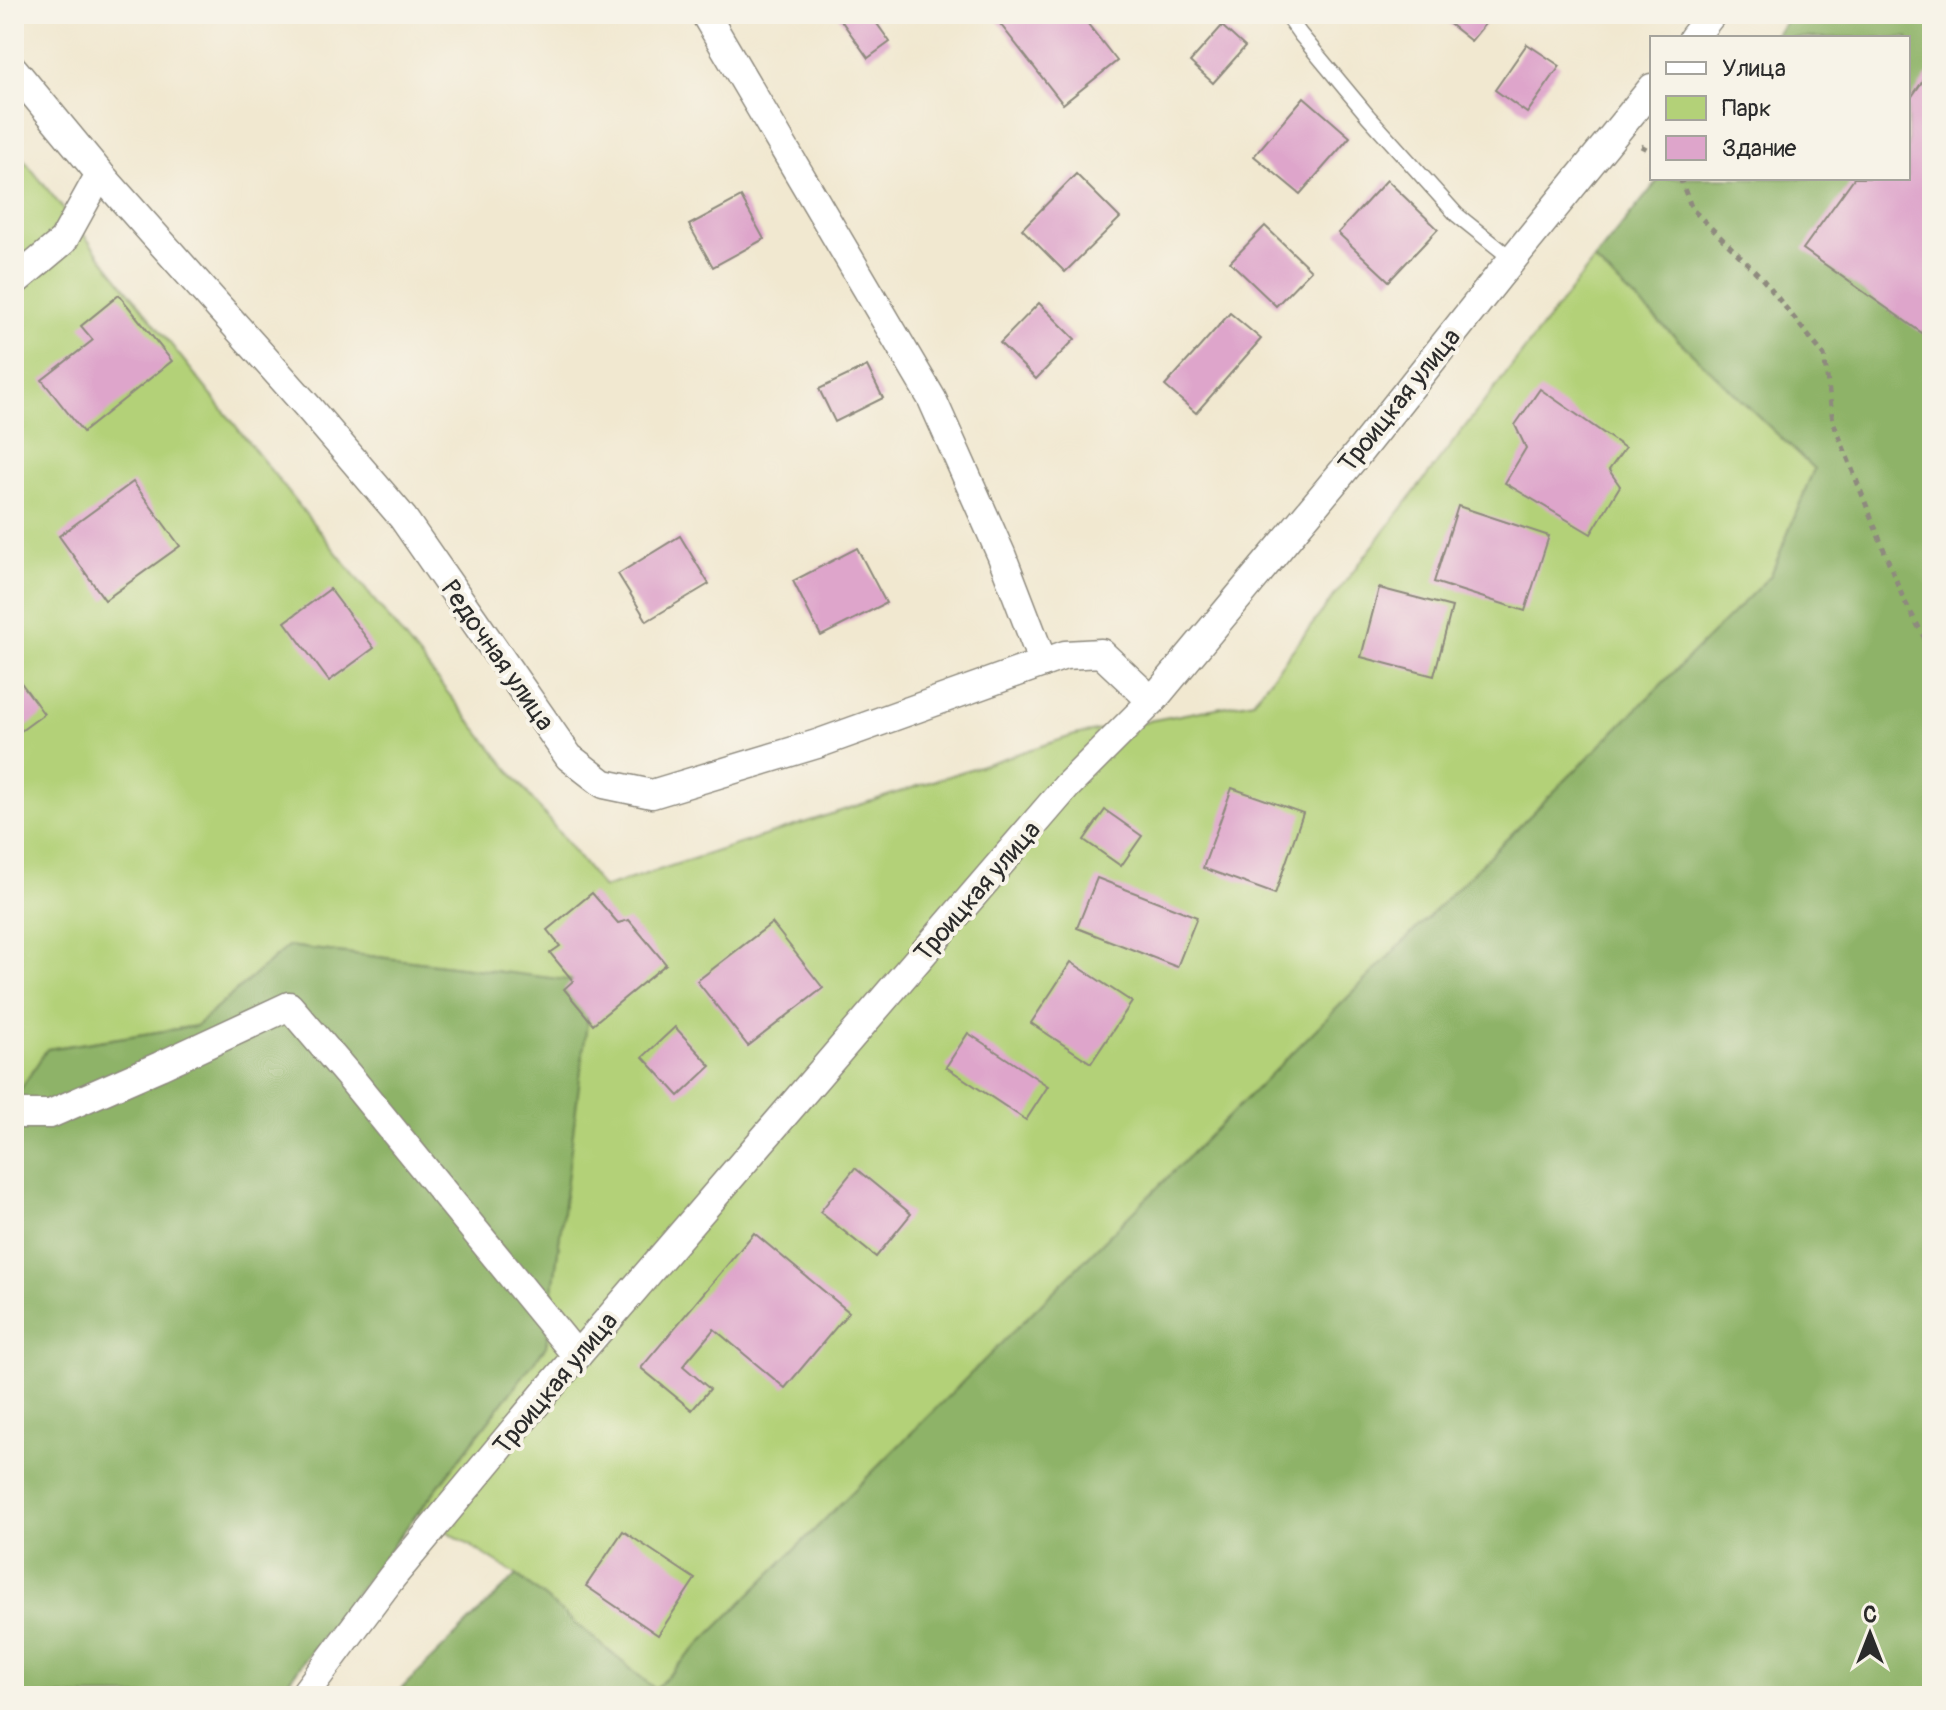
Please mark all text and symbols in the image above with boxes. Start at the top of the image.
legend [1650,36,1910,180]
text: Улица [1722,54,1786,83]
text: Парк [1722,94,1771,123]
text: Здание [1722,134,1797,163]
street label: Троицкая улица [1332,322,1468,479]
street label: Редочная улица [434,574,561,737]
street label: Троицкая улица [908,814,1048,969]
street label: Троицкая улица [487,1306,625,1462]
north arrow [1830,1594,1910,1674]
text: С [1863,1601,1877,1629]

